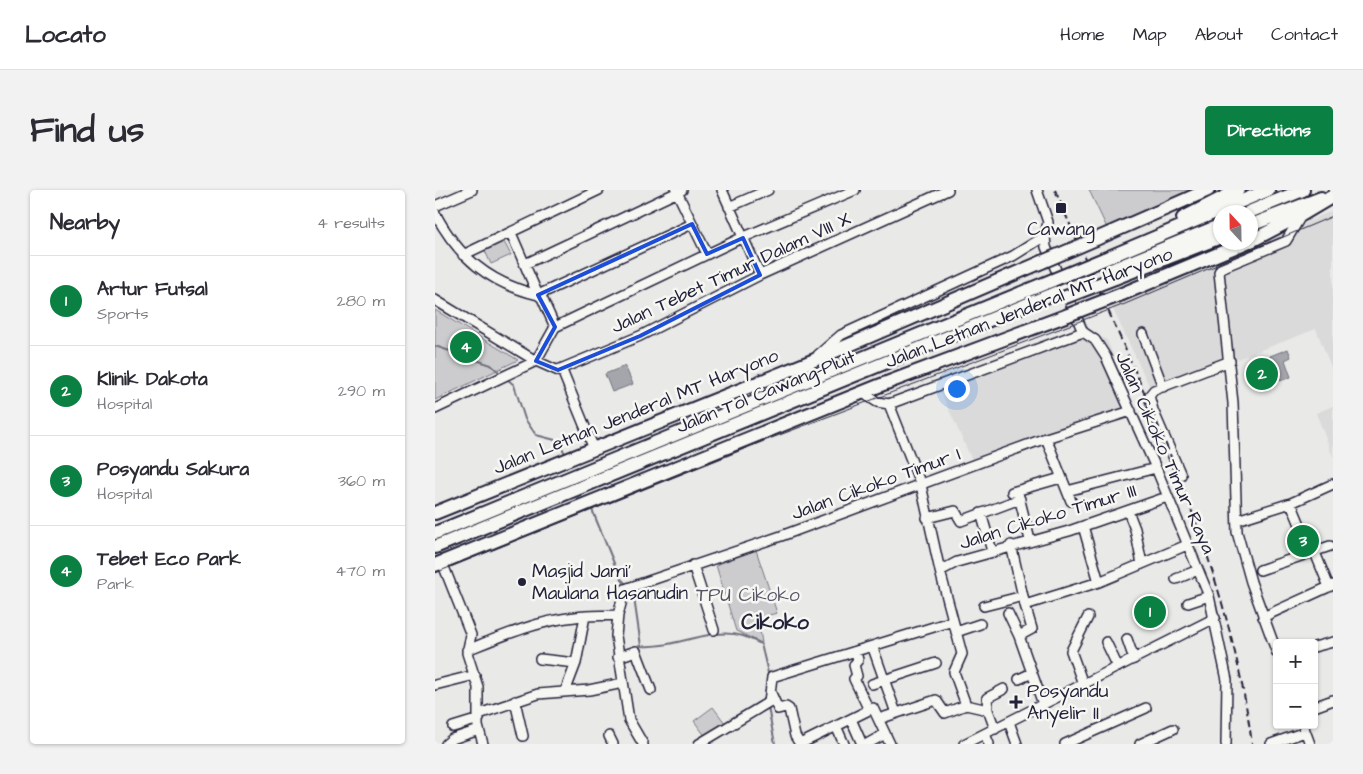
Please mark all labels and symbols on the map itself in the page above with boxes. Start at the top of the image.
marker: Cawang [1054,201,1068,215]
street label: Jalan Tebet Timur Dalam VIII X [607,205,855,341]
north arrow [1213,205,1258,250]
place label: Cawang [1027,216,1095,244]
street label: Jalan Letnan Jenderal MT Haryono [882,241,1177,376]
pin: 4 [450,328,482,366]
street label: Jalan Letnan Jenderal MT Haryono [489,342,783,483]
street label: Jalan Tol Cawang–Pluit [672,344,860,441]
street label: Jalan Cikoko Timur Raya [1107,348,1222,559]
pin: 2 [1246,355,1278,393]
your location [944,376,970,402]
street label: Jalan Cikoko Timur I [788,441,964,527]
street label: Jalan Cikoko Timur III [956,477,1140,557]
pin: 3 [1287,522,1319,560]
place label: Masjid Jami' Maulana Hasanudin [532,558,688,607]
marker: Masjid Jami' Maulana Hasanudin [516,576,528,588]
park label: TPU Cikoko [696,582,800,609]
pin: 1 [1134,593,1166,631]
district label: Cikoko [741,608,809,637]
place label: Posyandu Anyelir II [1027,678,1109,728]
marker: Posyandu Anyelir II [1009,695,1023,709]

